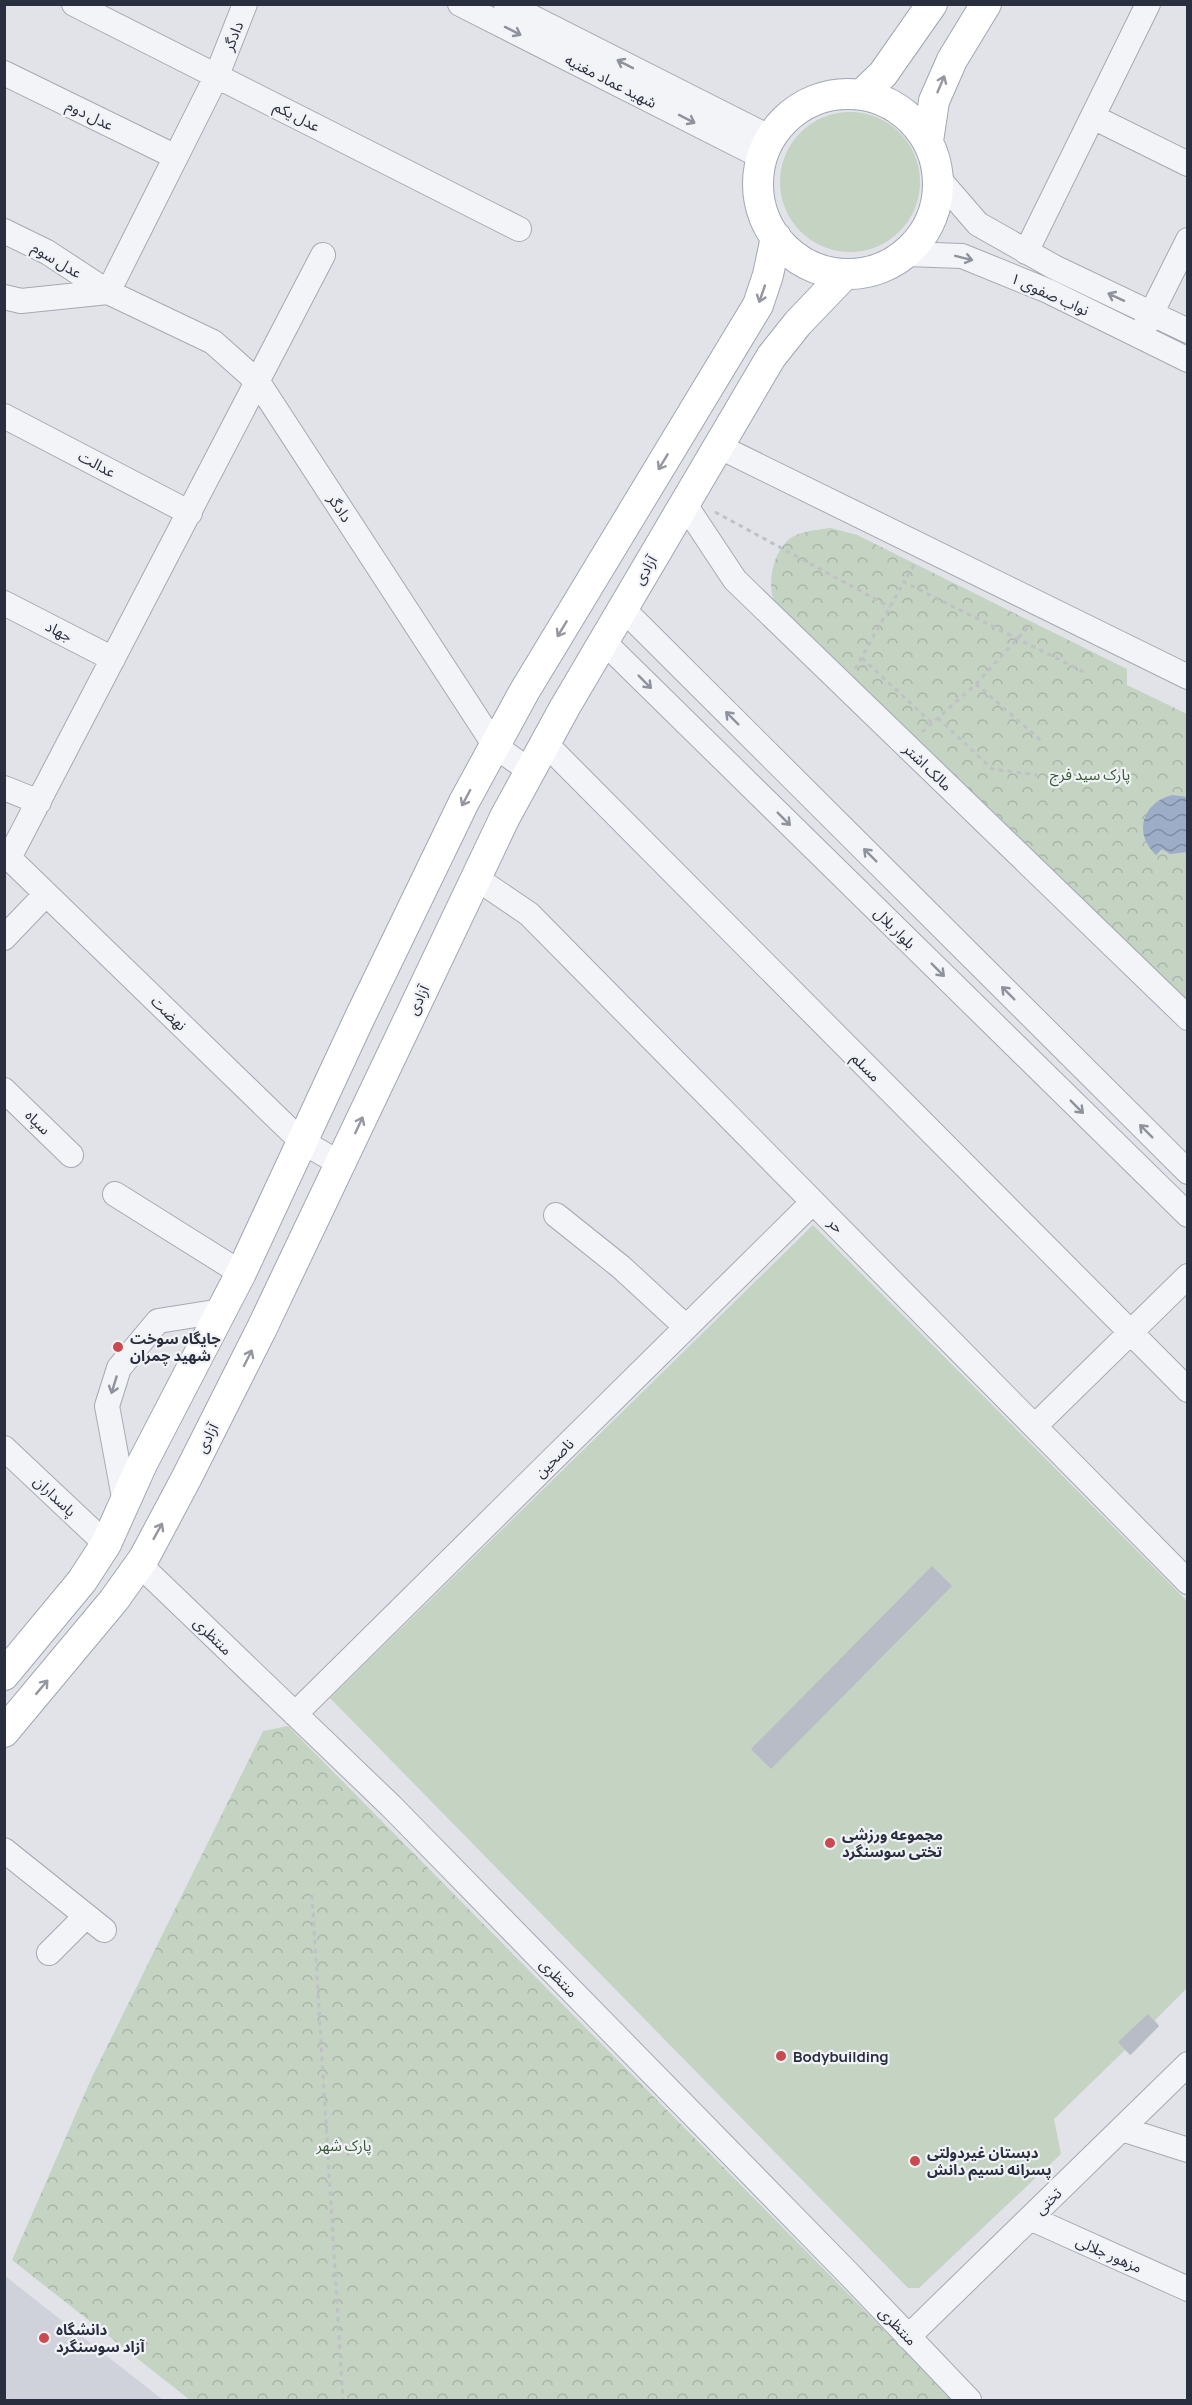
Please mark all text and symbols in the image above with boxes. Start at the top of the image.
street label: دادگر [217,18,248,55]
one-way arrow [503,26,521,37]
street label: شهید عماد مغنیه [562,49,661,113]
one-way arrow [616,58,634,70]
one-way arrow [936,76,948,94]
street label: عدل دوم [62,95,118,137]
street label: عدل یکم [270,95,324,138]
one-way arrow [677,113,695,125]
street label: عدل سوم [27,237,86,284]
one-way arrow [954,253,973,265]
street label: نواب صفوی ۱ [1008,267,1092,321]
one-way arrow [755,284,766,303]
one-way arrow [1107,290,1125,302]
street label: عدالت [75,445,120,483]
one-way arrow [656,453,668,470]
street label: دادگر [322,489,357,526]
street label: آزادی [628,551,662,589]
street label: جهاد [42,615,76,647]
one-way arrow [556,619,567,637]
one-way arrow [637,674,652,689]
one-way arrow [724,710,739,725]
street label: مالک اشتر [898,738,957,796]
park label: پارک سید فرج [1050,764,1130,787]
one-way arrow [460,789,471,807]
one-way arrow [777,811,791,826]
one-way arrow [862,848,877,863]
street label: بلوار بلال [869,902,921,954]
one-way arrow [931,963,946,977]
street label: آزادی [402,981,434,1018]
one-way arrow [1000,986,1015,1000]
street label: نهضت [146,991,192,1035]
street label: مسلم [846,1048,885,1087]
one-way arrow [1070,1099,1085,1114]
street label: سپاه [21,1105,55,1139]
one-way arrow [353,1116,365,1134]
one-way arrow [1139,1123,1153,1138]
street label: حر [823,1212,849,1238]
place label: جایگاه سوخت شهید چمران [130,1328,221,1366]
marker: جایگاه سوخت شهید چمران [111,1340,125,1354]
one-way arrow [242,1349,254,1367]
one-way arrow [108,1375,119,1394]
street label: آزادی [191,1419,224,1456]
street label: ناصحین [530,1434,578,1482]
street label: پاسداران [29,1471,81,1521]
one-way arrow [152,1523,164,1540]
street label: منتظری [189,1612,237,1660]
one-way arrow [35,1680,49,1695]
place label: مجموعه ورزشی تختی سوسنگرد [842,1824,943,1862]
marker: مجموعه ورزشی تختی سوسنگرد [823,1836,837,1850]
street label: منتظری [535,1954,583,2002]
place label: Bodybuilding [793,2046,889,2067]
marker: Bodybuilding [774,2049,788,2063]
park label: پارک شهر [315,2135,372,2156]
place label: دبستان غیردولتی پسرانه نسیم دانش [927,2142,1052,2181]
marker: دبستان غیردولتی پسرانه نسیم دانش [908,2154,922,2168]
street label: تختی [1030,2183,1066,2219]
street label: مزهور جلالی [1073,2230,1145,2278]
street label: منتظری [874,2302,922,2350]
place label: دانشگاه آزاد سوسنگرد [56,2319,146,2357]
marker: دانشگاه آزاد سوسنگرد [37,2331,51,2345]

